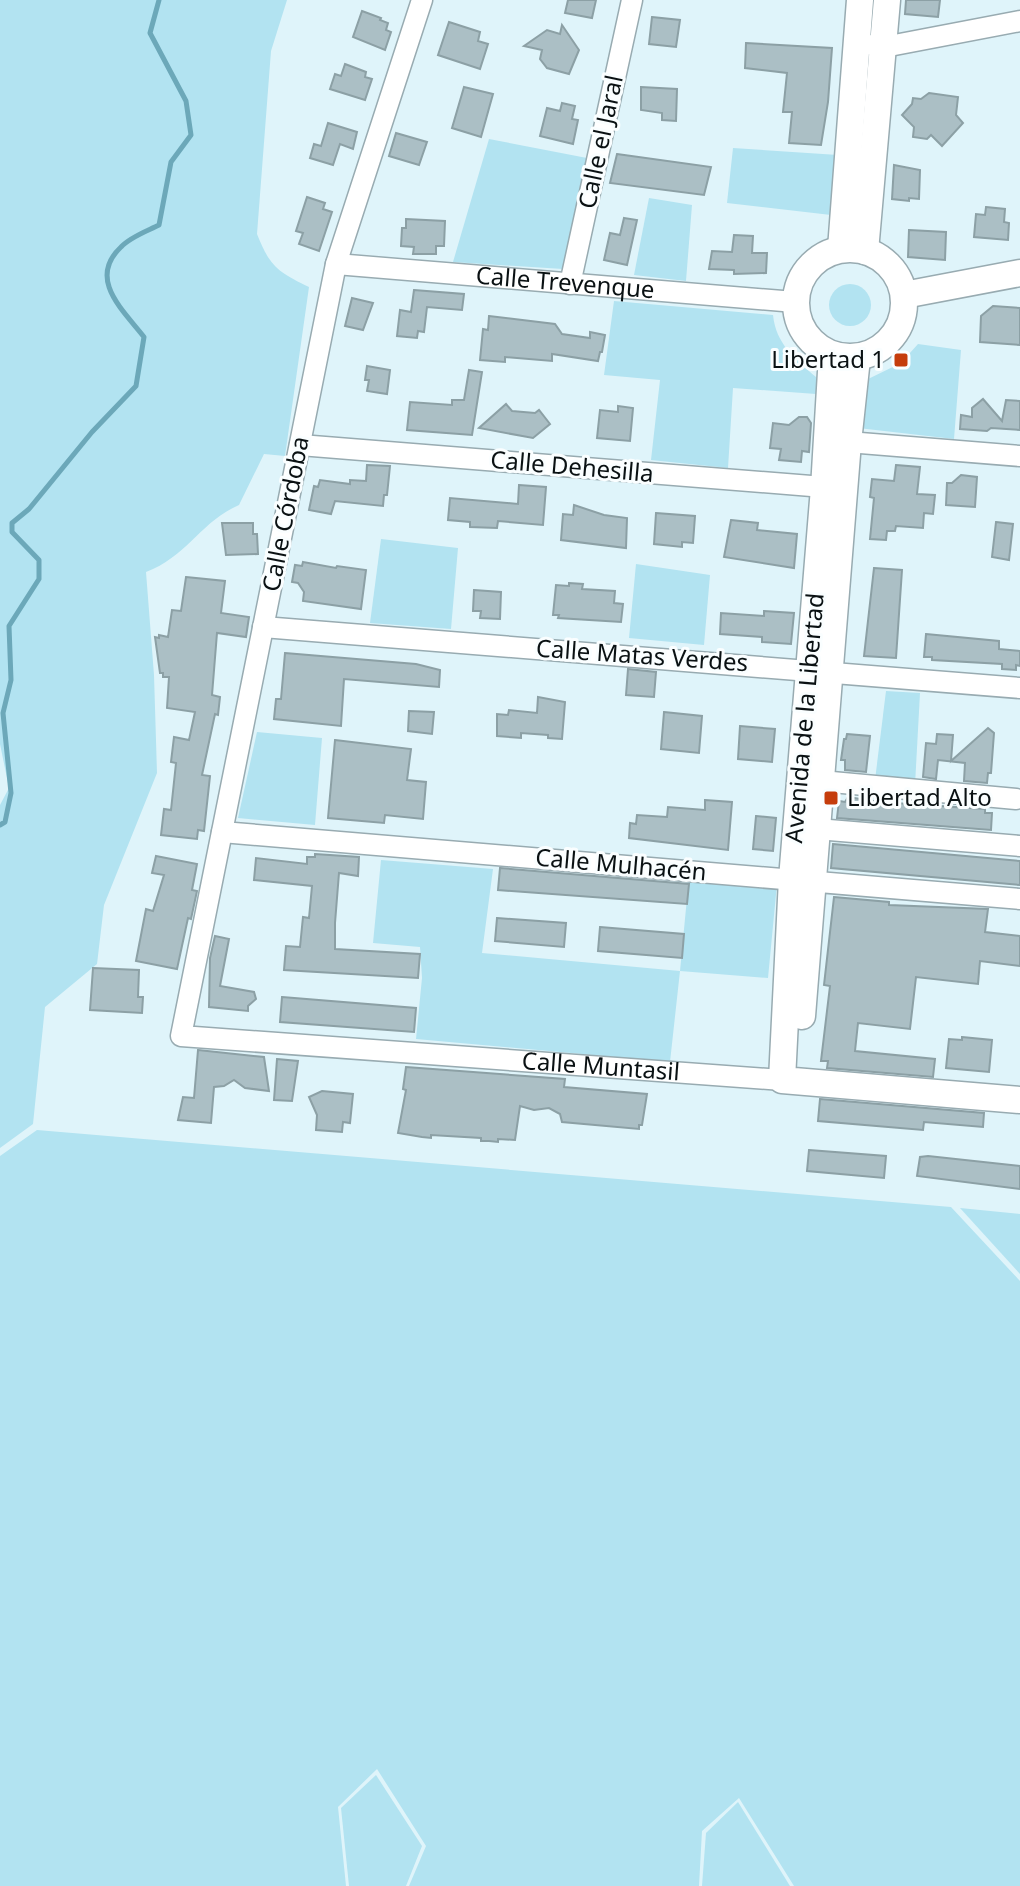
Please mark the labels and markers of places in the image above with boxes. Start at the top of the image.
place label: Libertad 1 [771,342,885,375]
marker: Libertad 1 [892,351,910,369]
place label: Libertad Alto [847,780,992,813]
marker: Libertad Alto [822,789,840,807]

